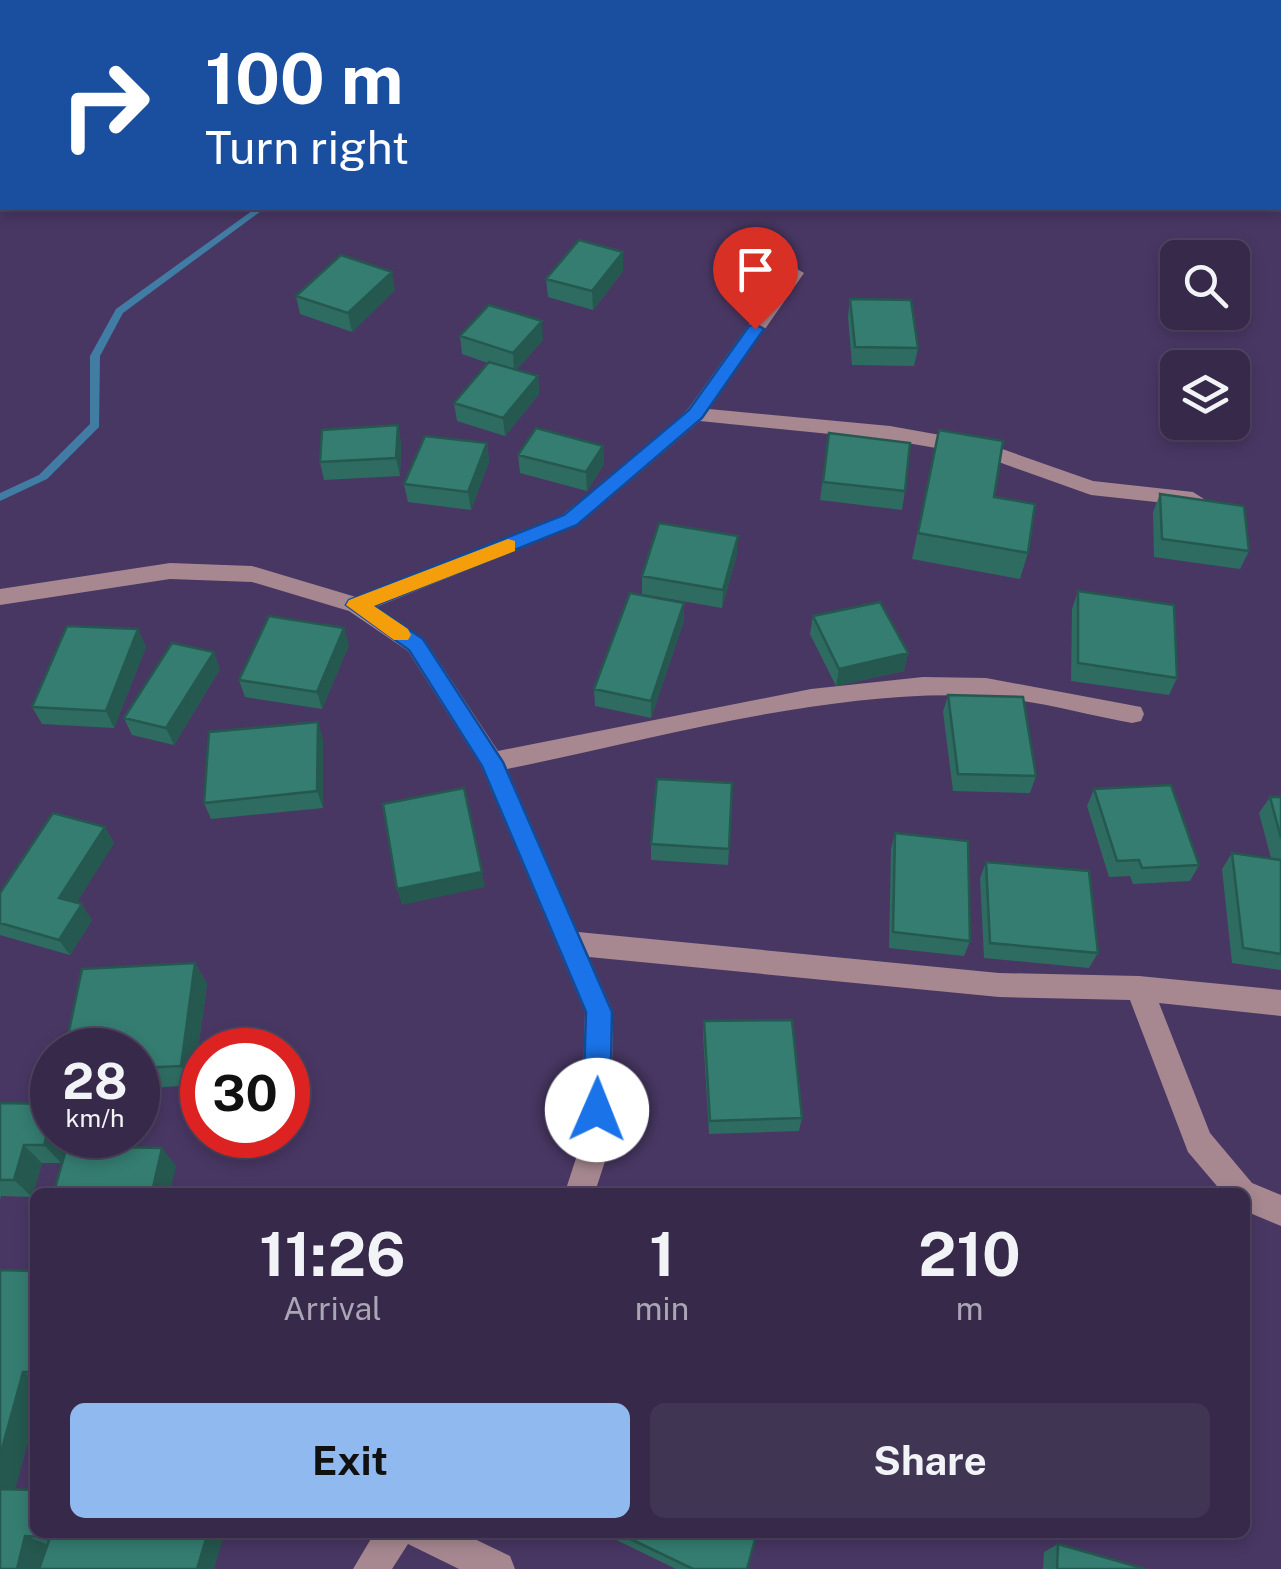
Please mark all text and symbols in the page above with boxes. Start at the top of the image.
text: 100 m [205,37,403,120]
icon: right [40,40,170,170]
text: Turn right [205,121,409,174]
pin [713,227,798,330]
map controls [1160,240,1250,440]
button: search [1160,240,1250,330]
icon: arrive [728,242,783,297]
button: layers [1160,350,1250,440]
speed limit sign: 30 [180,1028,310,1158]
text: 28 [62,1051,128,1110]
position arrow [545,1058,649,1162]
text: km/h [66,1103,124,1133]
text: 11:26 [259,1219,406,1290]
text: 1 [649,1219,675,1290]
text: 210 [918,1219,1021,1290]
text: Arrival [283,1290,382,1327]
text: min [635,1290,689,1327]
text: m [956,1290,983,1327]
button: Exit [70,1403,630,1518]
button: Share [650,1403,1210,1518]

